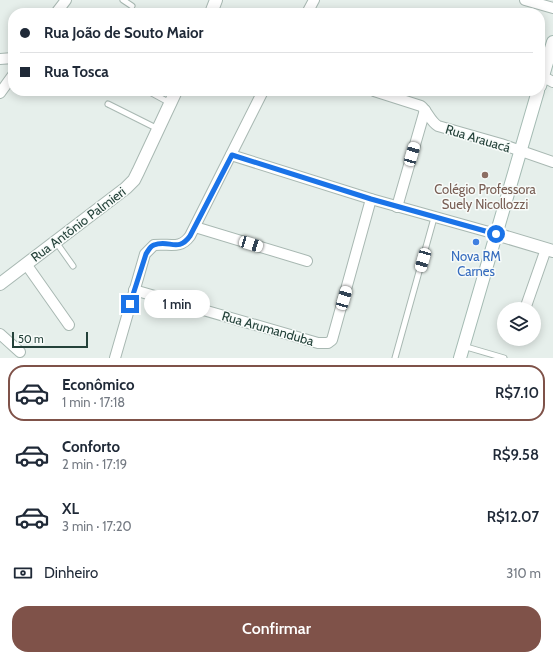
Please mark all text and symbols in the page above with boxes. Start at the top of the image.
text: Rua João de Souto Maior [44,24,204,42]
text: Rua Tosca [44,63,109,81]
street label: Rua Arauacá [444,121,513,156]
car [403,141,421,167]
marker: Colégio Professora Suely Nicollozzi [480,170,490,180]
place label: Colégio Professora Suely Nicollozzi [434,181,537,212]
street label: Rua Antônio Palmieri [27,183,129,265]
route start [487,225,505,243]
car [238,235,264,253]
marker: Nova RM Carnes [471,237,481,247]
car [414,247,432,273]
place label: Nova RM Carnes [451,248,501,279]
car [335,285,353,311]
callout: 1 min [144,290,210,318]
route end [121,295,139,313]
text: 1 min [162,296,192,312]
map controls [497,302,541,346]
button: layers [497,302,541,346]
street label: Rua Arumanduba [220,307,317,349]
scale bar [12,330,88,349]
text: 50 m [18,332,44,346]
icon: car [14,375,50,411]
text: Econômico [62,376,134,394]
text: R$7.10 [495,384,539,402]
text: 1 min · 17:18 [62,394,125,410]
icon: car [14,437,50,473]
text: Conforto [62,438,120,456]
text: R$9.58 [492,446,539,464]
text: 2 min · 17:19 [62,456,127,472]
icon: car [14,499,50,535]
text: XL [62,500,79,518]
text: R$12.07 [487,508,539,526]
text: 3 min · 17:20 [62,518,132,534]
icon: cash [12,562,34,584]
text: Dinheiro [44,564,98,582]
text: 310 m [506,565,541,581]
button: Confirmar [12,606,541,652]

